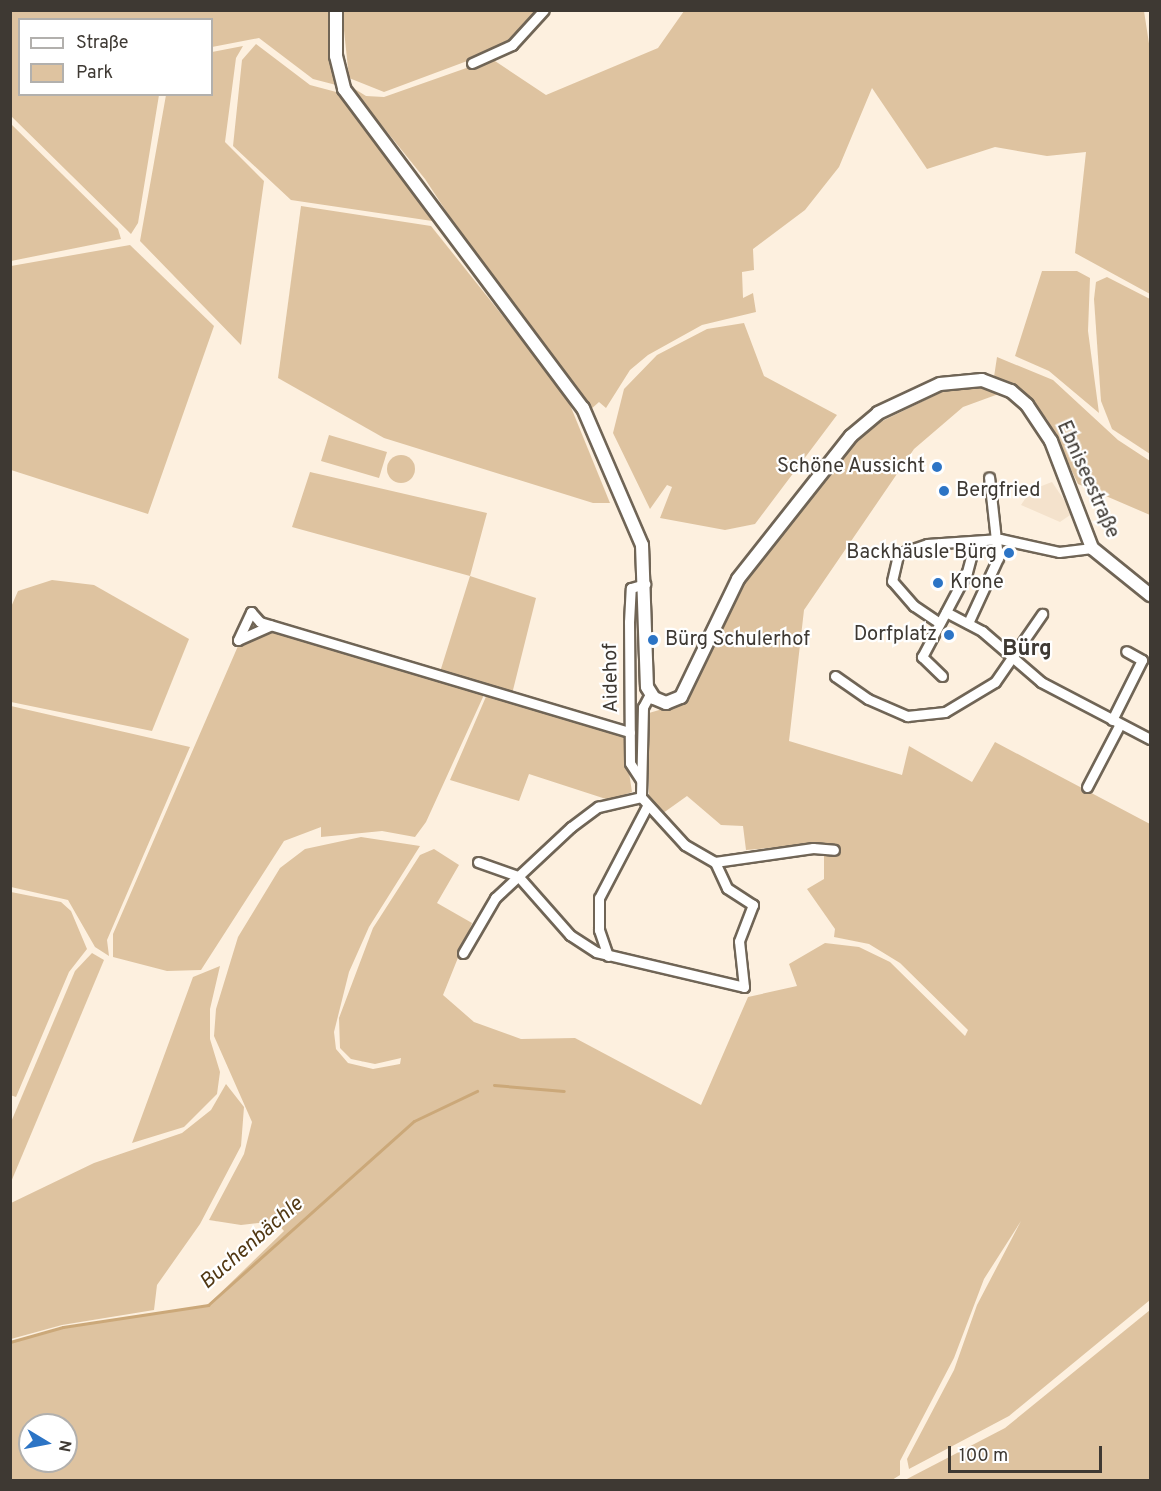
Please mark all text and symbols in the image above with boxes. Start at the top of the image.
legend [18,18,213,96]
text: Straße [76,32,128,55]
text: Park [76,62,113,85]
street label: Ebniseestraße [1050,418,1124,542]
place label: Schöne Aussicht [776,455,925,479]
marker: Schöne Aussicht [930,460,944,474]
place label: Bergfried [956,479,1041,503]
marker: Bergfried [937,484,951,498]
place label: Backhäusle Bürg [846,541,997,565]
marker: Backhäusle Bürg [1002,546,1016,560]
place label: Krone [950,571,1004,595]
marker: Krone [931,576,945,590]
place label: Dorfplatz [854,623,937,647]
place label: Bürg Schulerhof [665,628,810,652]
marker: Dorfplatz [942,628,956,642]
marker: Bürg Schulerhof [646,633,660,647]
district label: Bürg [1002,637,1052,663]
street label: Aidehof [599,643,625,713]
water label: Buchenbächle [195,1192,309,1296]
north arrow [18,1413,78,1473]
scale bar [951,1434,1106,1472]
text: N [53,1438,75,1453]
text: 100 m [959,1445,1008,1468]

